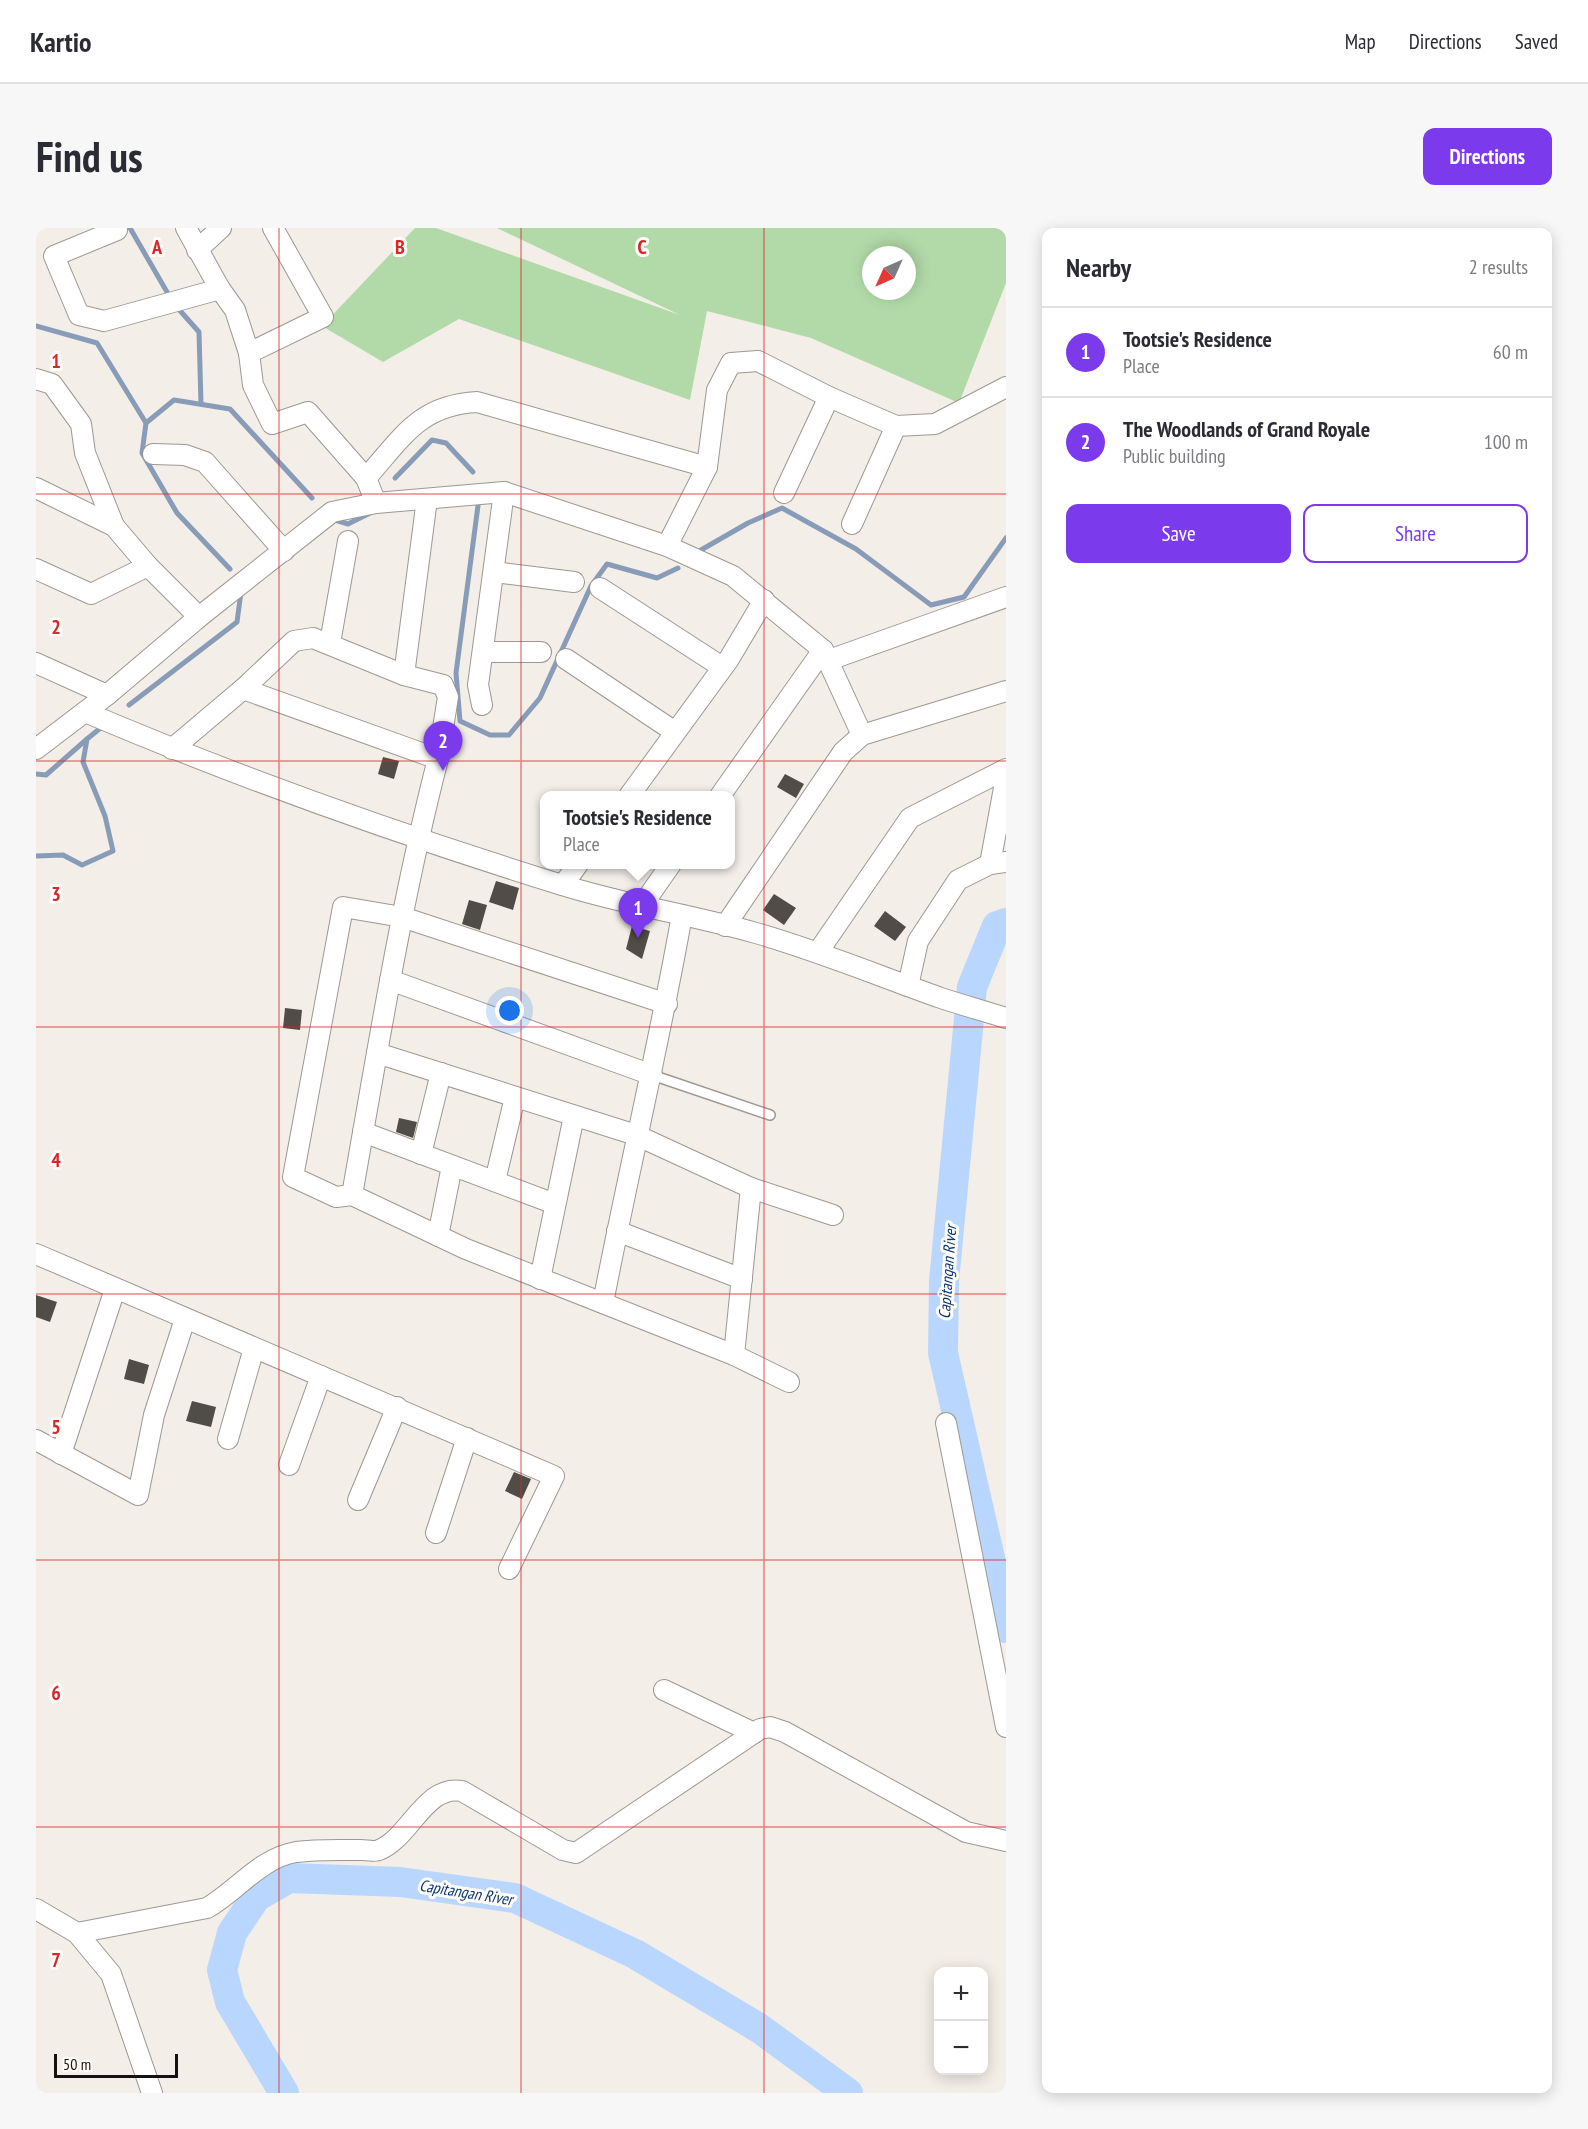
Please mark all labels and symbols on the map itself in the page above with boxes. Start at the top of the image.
text: A [151,234,163,260]
text: B [395,234,405,260]
text: C [637,234,647,260]
north arrow [862,246,916,300]
text: 1 [51,348,61,374]
text: 2 [51,614,61,640]
pin: 2 [424,722,462,771]
text: 3 [51,881,61,907]
pin: 1 [618,888,658,938]
your location [495,996,524,1025]
text: 4 [51,1147,61,1173]
water label: Capitangan River [934,1222,960,1320]
text: 5 [51,1414,61,1440]
text: 6 [51,1680,61,1706]
water label: Capitangan River [418,1875,516,1910]
text: 7 [51,1947,61,1973]
scale bar [54,2051,178,2078]

